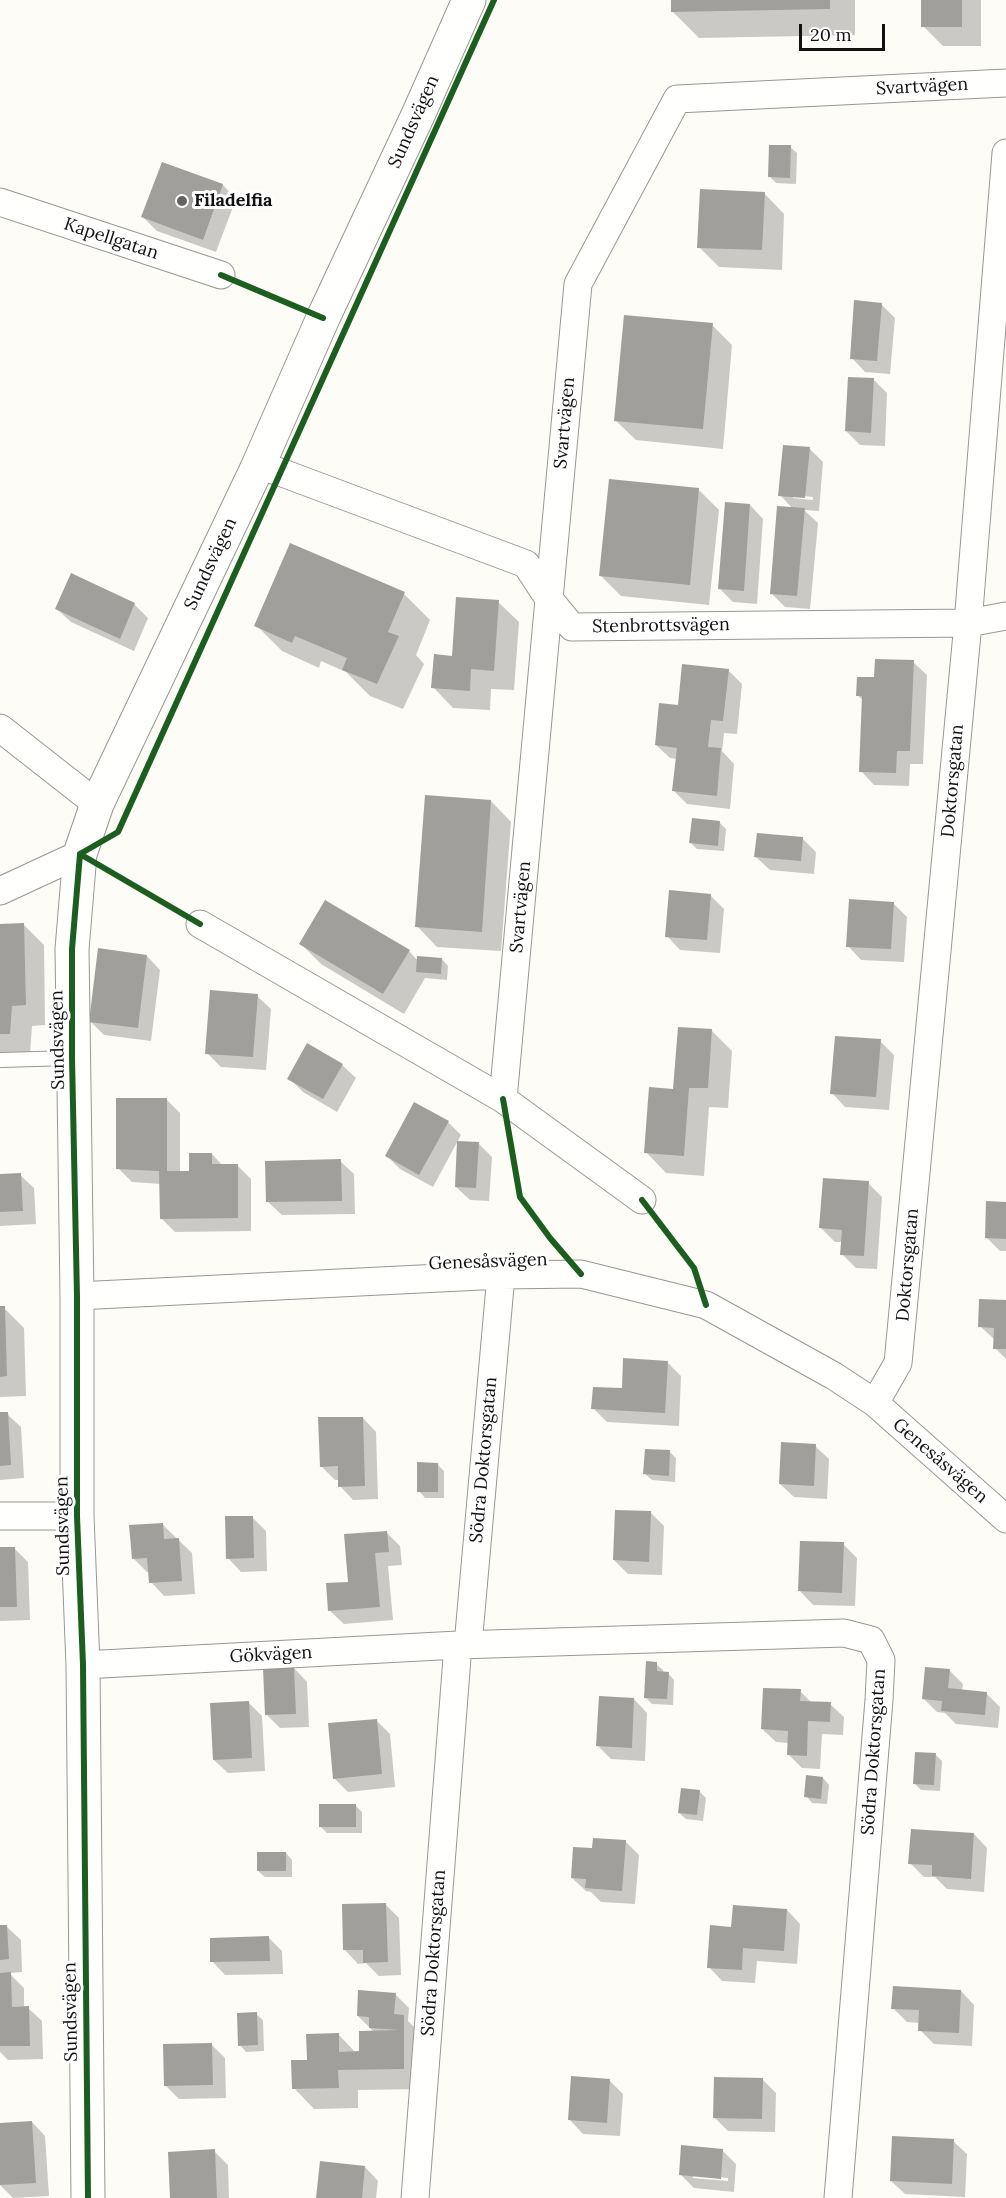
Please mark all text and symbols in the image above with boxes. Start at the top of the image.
scale bar [802,12,888,50]
text: 20 m [810,23,852,46]
street label: Sundsvägen [384,72,444,172]
street label: Svartvägen [875,74,969,100]
place label: Filadelfia [194,190,272,212]
marker: Filadelfia [175,194,189,208]
street label: Kapellgatan [61,214,161,264]
street label: Svartvägen [550,376,580,470]
street label: Sundsvägen [180,514,242,614]
street label: Stenbrottsvägen [592,614,730,638]
street label: Doktorsgatan [937,724,969,838]
street label: Svartvägen [506,860,536,954]
street label: Sundsvägen [46,990,70,1090]
street label: Doktorsgatan [892,1208,924,1322]
street label: Genesåsvägen [428,1249,548,1275]
street label: Södra Doktorsgatan [466,1376,502,1544]
street label: Genesåsvägen [888,1414,992,1508]
street label: Sundsvägen [51,1476,75,1576]
street label: Gökvägen [229,1642,313,1668]
street label: Södra Doktorsgatan [857,1668,891,1836]
street label: Södra Doktorsgatan [417,1869,451,2037]
street label: Sundsvägen [59,1962,83,2062]

